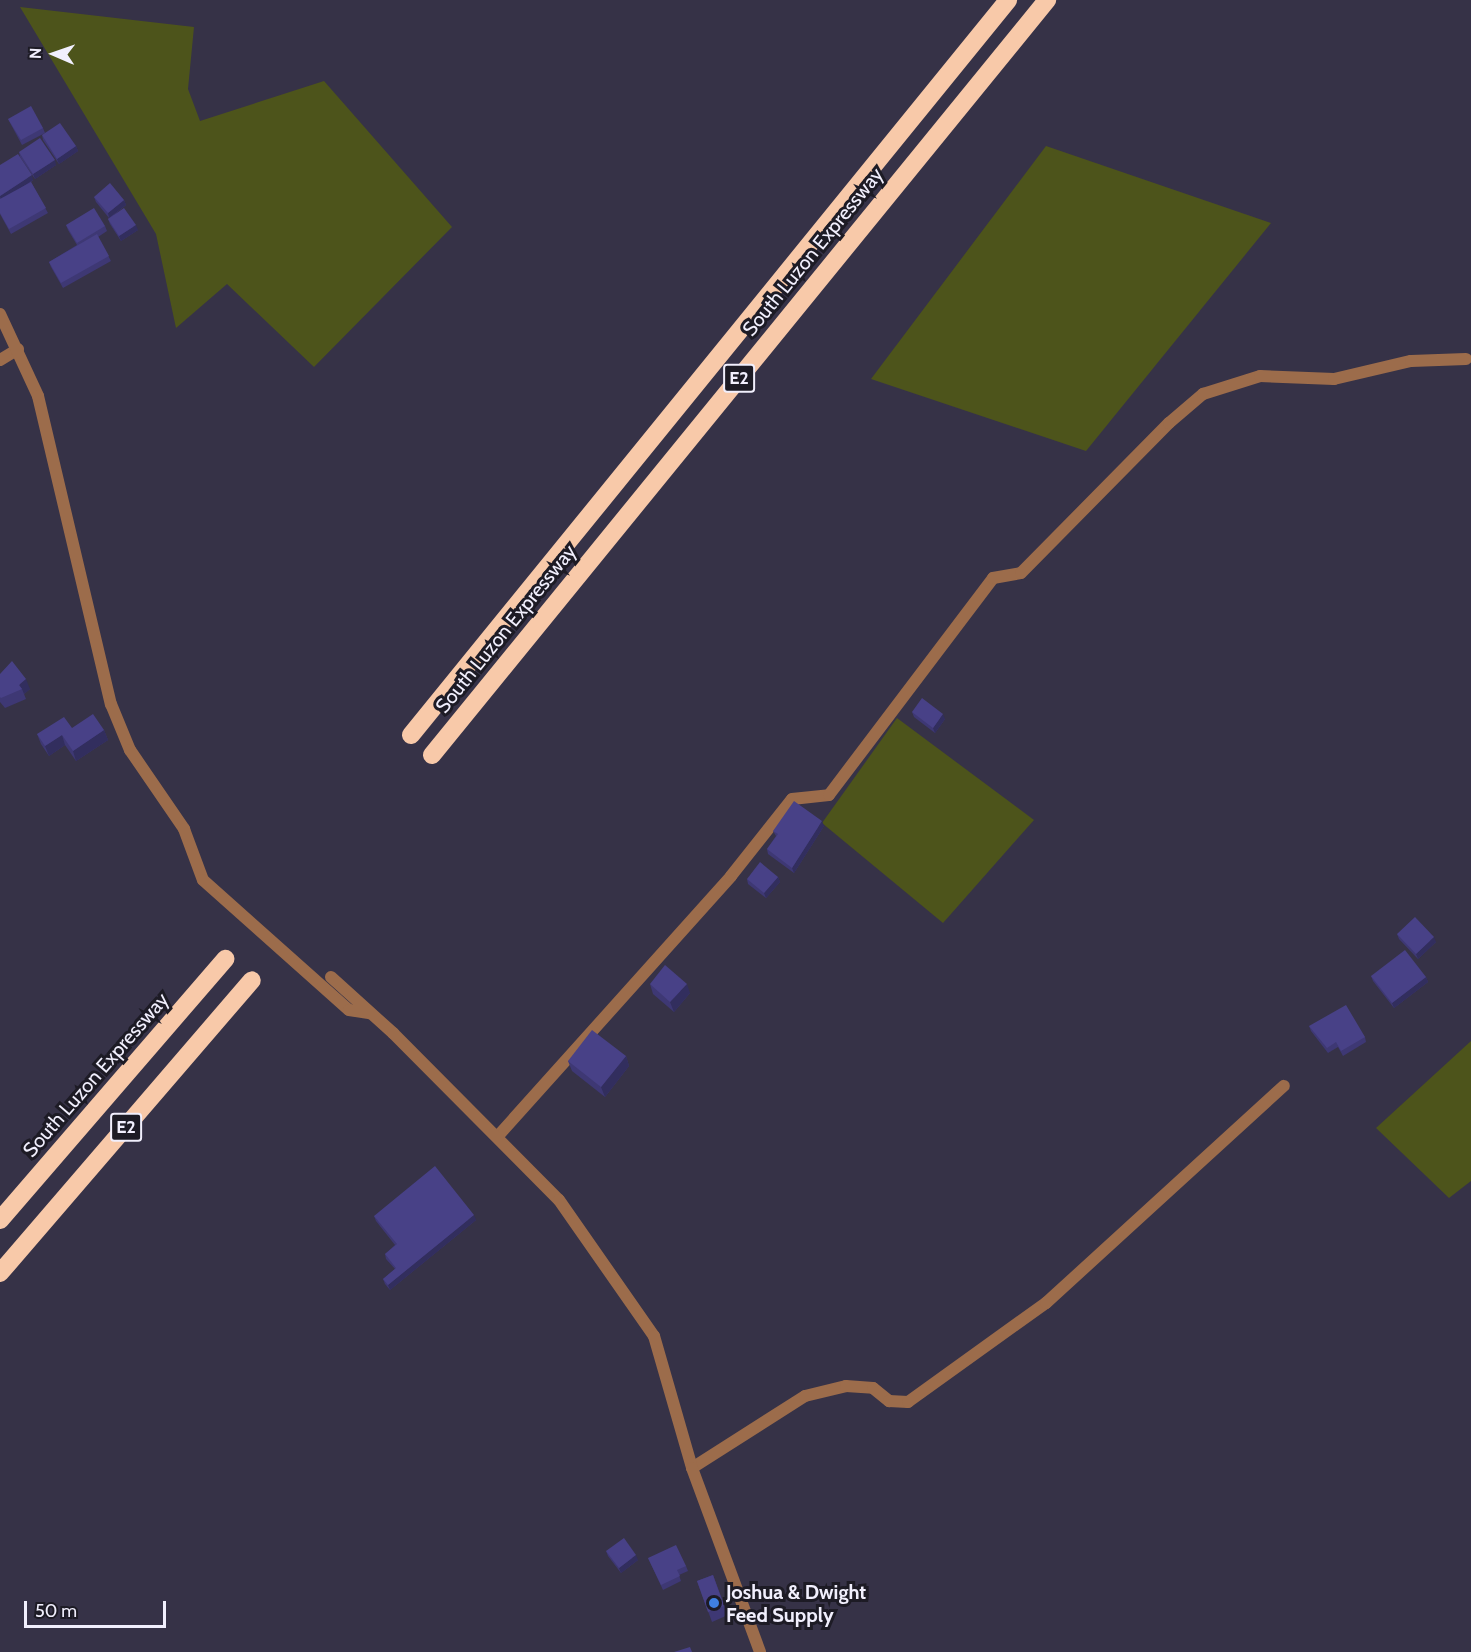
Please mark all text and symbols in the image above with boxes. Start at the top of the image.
north arrow [24,24,84,84]
text: N [26,47,45,59]
street label: South Luzon Expressway [738,163,888,341]
road number: E2 [722,363,756,393]
street label: South Luzon Expressway [431,540,581,718]
street label: South Luzon Expressway [18,988,174,1162]
road number: E2 [110,1112,142,1142]
place label: Joshua & Dwight Feed Supply [726,1580,866,1627]
scale bar [27,1589,170,1627]
marker: Joshua & Dwight Feed Supply [707,1596,721,1610]
text: 50 m [35,1600,77,1622]

